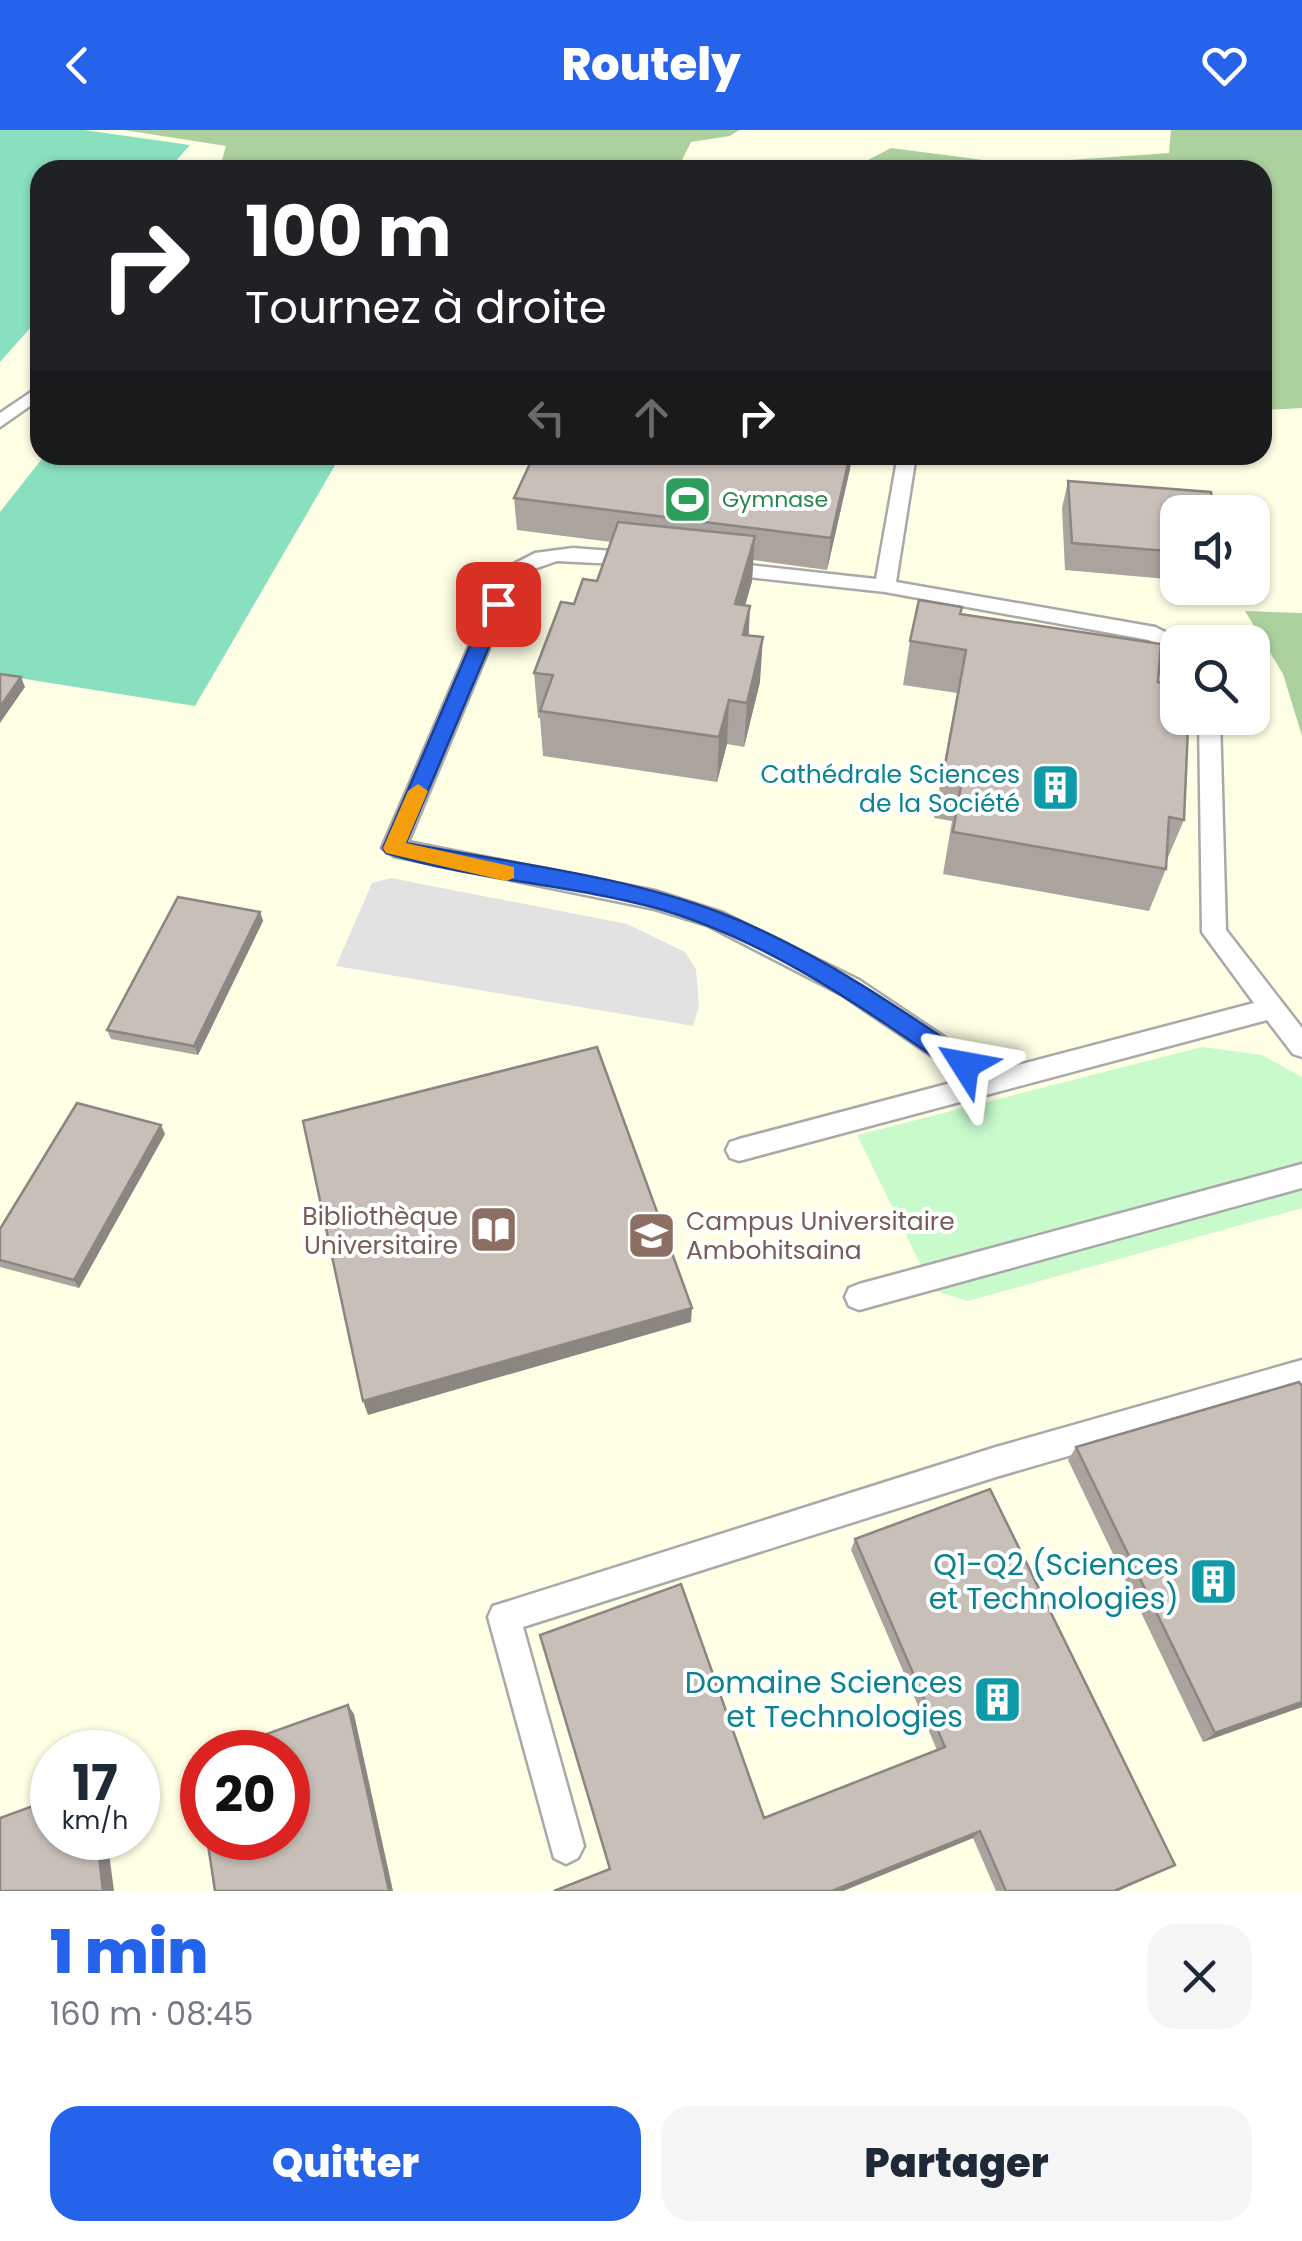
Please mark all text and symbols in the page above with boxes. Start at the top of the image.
text: Routely [561,33,741,96]
icon: back [50,38,105,93]
icon: heart [1197,38,1252,93]
text: 100 m [245,182,452,281]
icon: right [80,200,210,330]
text: Tournez à droite [245,276,607,339]
icon: left [519,390,574,445]
icon: ahead [624,390,679,445]
icon: right [729,390,784,445]
sports icon: Gymnase [661,473,713,525]
place label: Gymnase [722,484,828,515]
map controls [1160,495,1270,735]
button: sound [1160,495,1270,605]
pin [456,562,541,647]
icon: arrive [471,577,526,632]
button: search [1160,625,1270,735]
place label: Cathédrale Sciences de la Société [761,757,1020,821]
building icon: Cathédrale Sciences de la Société [1029,762,1081,814]
position arrow [913,1013,1017,1117]
place label: Bibliothèque Universitaire [302,1199,458,1263]
library icon: Bibliothèque Universitaire [467,1204,519,1256]
place label: Campus Universitaire Ambohitsaina [686,1204,955,1268]
school or university icon: Campus Universitaire Ambohitsaina [625,1209,677,1261]
place label: Q1-Q2 (Sciences et Technologies) [929,1543,1179,1620]
building icon: Q1-Q2 (Sciences et Technologies) [1188,1556,1240,1608]
place label: Domaine Sciences et Technologies [685,1661,963,1738]
building icon: Domaine Sciences et Technologies [972,1674,1024,1726]
speed limit sign: 20 [180,1730,310,1860]
text: 17 [72,1747,118,1818]
text: km/h [62,1803,128,1838]
text: 1 min [50,1910,208,1994]
button: close [1147,1924,1252,2029]
text: 160 m · 08:45 [50,1991,253,2036]
button: Quitter [50,2106,641,2221]
button: Partager [661,2106,1252,2221]

